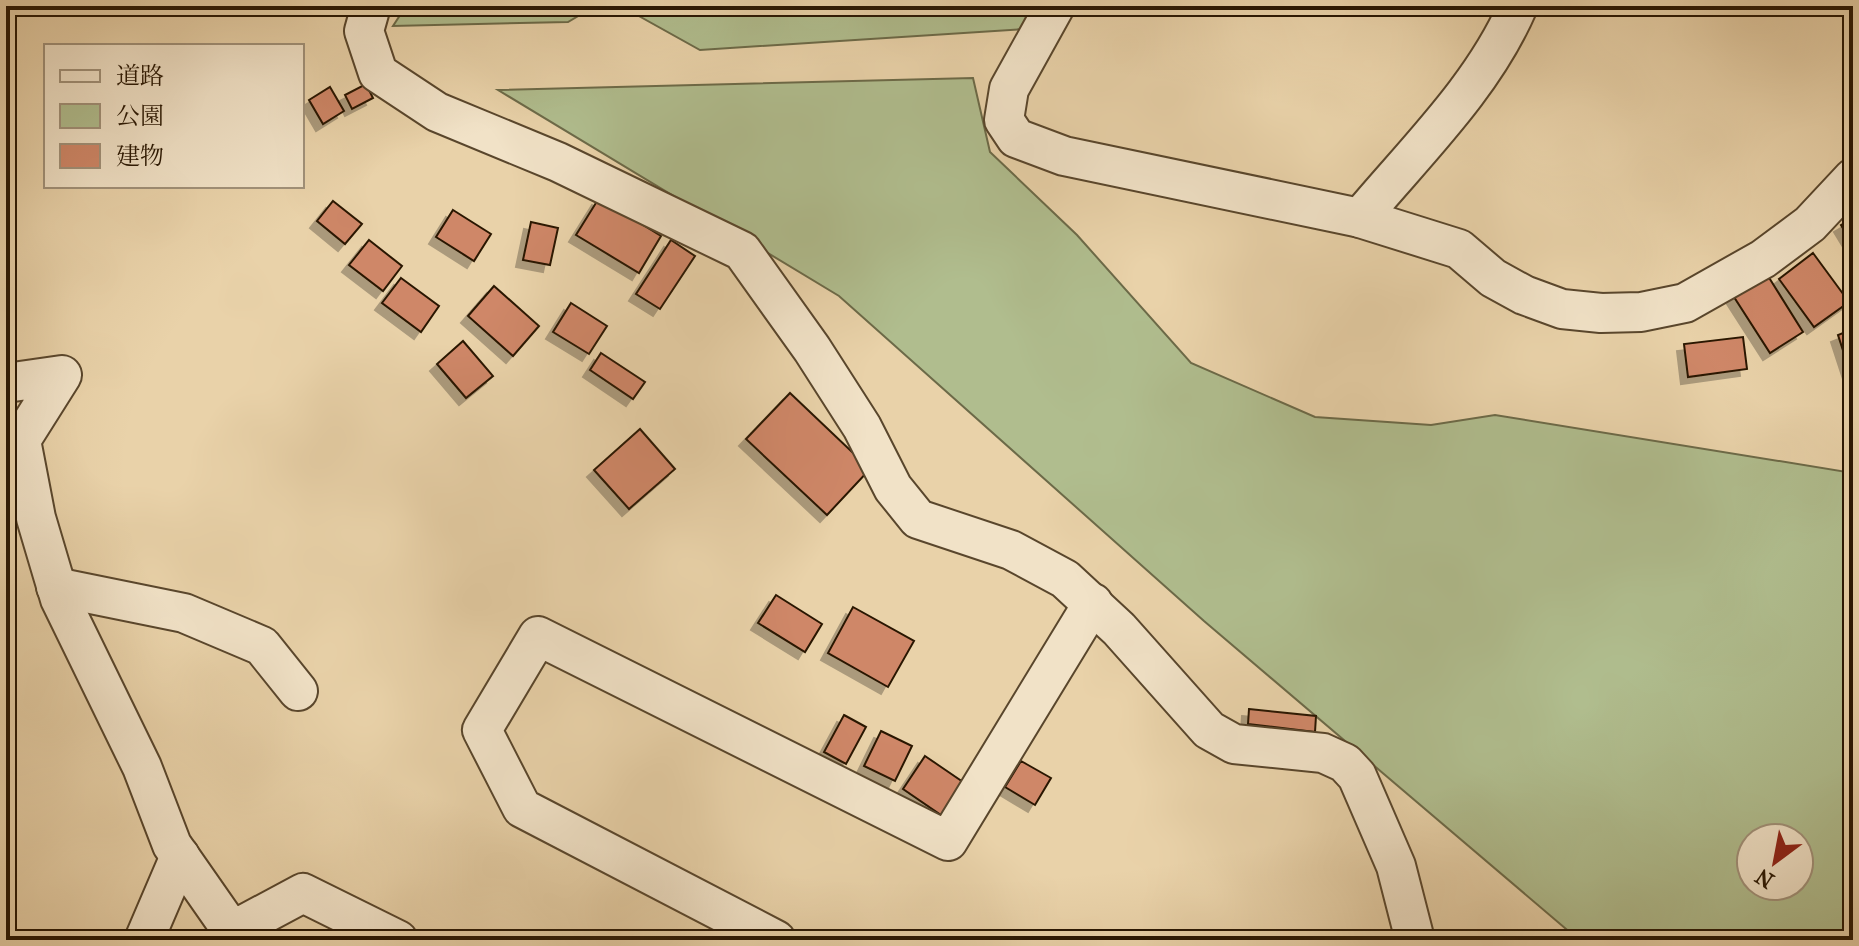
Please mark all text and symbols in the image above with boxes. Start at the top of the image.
legend [44,44,304,188]
text: 道路 [116,62,164,90]
text: 公園 [116,102,164,130]
text: 建物 [116,142,164,170]
north arrow [1735,822,1815,902]
text: N [1751,863,1779,894]

